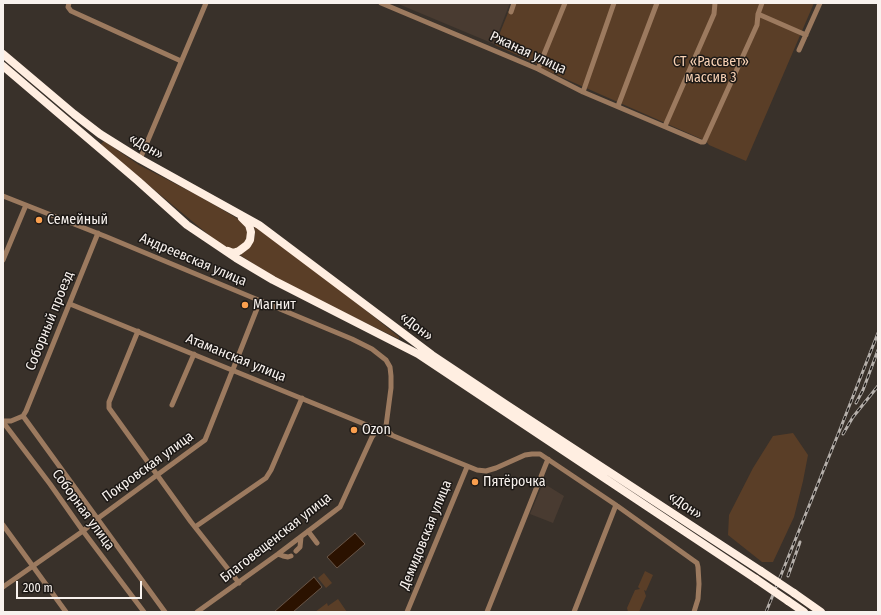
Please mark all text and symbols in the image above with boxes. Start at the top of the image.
street label: Ржаная улица [487,28,569,78]
park label: СТ «Рассвет» массив 3 [673,54,749,86]
street label: «Дон» [126,130,166,164]
place label: Семейный [47,212,108,228]
marker: Семейный [34,215,44,225]
street label: Андреевская улица [137,230,249,290]
street label: Соборный проезд [22,269,78,373]
place label: Магнит [253,297,296,313]
marker: Магнит [240,300,250,310]
street label: «Дон» [396,309,436,345]
street label: Атаманская улица [183,330,289,386]
place label: Ozon [362,422,391,438]
marker: Ozon [349,425,359,435]
street label: Покровская улица [99,428,197,506]
street label: Соборная улица [48,466,118,554]
place label: Пятёрочка [483,474,546,490]
marker: Пятёрочка [470,477,480,487]
street label: Демидовская улица [396,478,456,592]
street label: Благовещенская улица [217,489,335,587]
street label: «Дон» [665,489,705,523]
scale bar [18,573,144,599]
text: 200 m [23,581,53,595]

